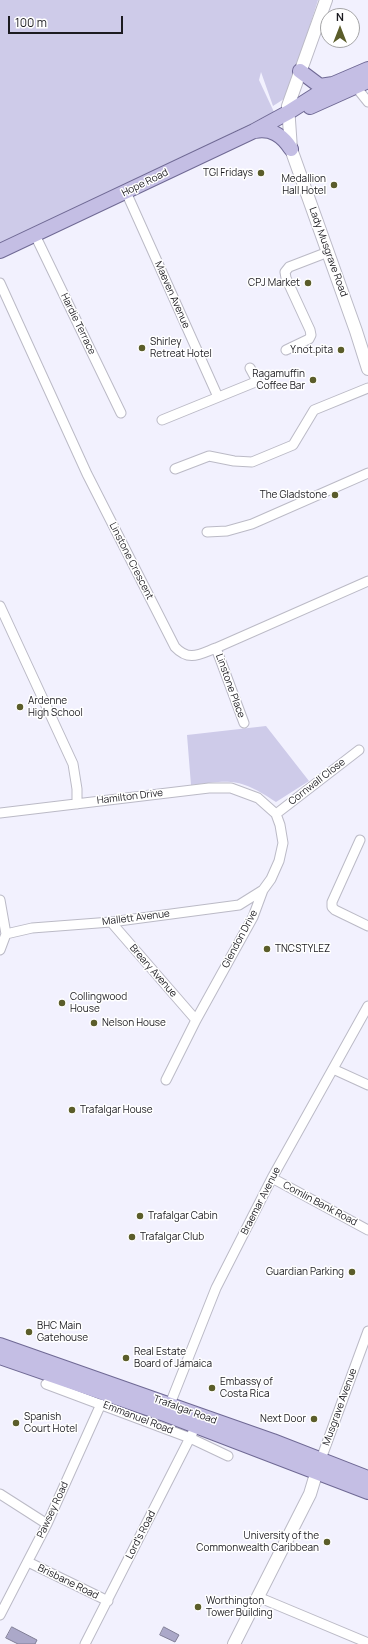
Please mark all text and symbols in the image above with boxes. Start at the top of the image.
scale bar [10,8,125,34]
north arrow [320,8,360,48]
text: N [336,9,344,24]
text: 100 m [15,14,47,31]
street label: Hope Road [120,167,170,199]
place label: TGI Fridays [203,167,253,179]
marker: TGI Fridays [256,168,266,178]
place label: Medallion Hall Hotel [281,173,326,196]
marker: Medallion Hall Hotel [329,180,339,190]
street label: Lady Musgrave Road [306,206,350,298]
street label: Maeven Avenue [152,260,192,330]
place label: CPJ Market [248,277,300,289]
marker: CPJ Market [303,278,313,288]
street label: Hardie Terrace [58,291,98,357]
place label: Shirley Retreat Hotel [150,336,212,360]
marker: Shirley Retreat Hotel [137,343,147,353]
place label: Y.not.pita [290,344,333,356]
marker: Y.not.pita [336,345,346,355]
place label: Ragamuffin Coffee Bar [252,368,305,392]
marker: Ragamuffin Coffee Bar [308,375,318,385]
place label: The Gladstone [260,489,327,501]
marker: The Gladstone [330,490,340,500]
street label: Linstone Crescent [106,520,156,602]
street label: Linstone Place [213,652,247,720]
place label: Ardenne High School [28,695,83,718]
marker: Ardenne High School [15,702,25,712]
street label: Cornwall Close [286,756,348,808]
street label: Hamilton Drive [96,787,164,807]
street label: Mallett Avenue [101,908,171,928]
street label: Glendon Drive [220,908,260,970]
street label: Breary Avenue [127,942,179,1000]
place label: TNCSTYLEZ [275,943,330,955]
marker: TNCSTYLEZ [262,944,272,954]
place label: Collingwood House [70,991,127,1014]
marker: Collingwood House [57,998,67,1008]
place label: Nelson House [102,1017,166,1029]
marker: Nelson House [89,1018,99,1028]
place label: Trafalgar House [80,1104,153,1116]
marker: Trafalgar House [67,1105,77,1115]
street label: Braemar Avenue [239,1165,283,1237]
street label: Comlin Bank Road [281,1179,359,1229]
place label: Trafalgar Cabin [148,1210,218,1222]
marker: Trafalgar Cabin [135,1211,145,1221]
place label: Trafalgar Club [140,1231,204,1243]
marker: Trafalgar Club [127,1232,137,1242]
place label: Guardian Parking [266,1266,344,1278]
marker: Guardian Parking [347,1267,357,1277]
place label: BHC Main Gatehouse [37,1320,88,1344]
marker: BHC Main Gatehouse [24,1327,34,1337]
place label: Real Estate Board of Jamaica [134,1346,212,1370]
marker: Real Estate Board of Jamaica [121,1353,131,1363]
street label: Musgrave Avenue [320,1367,360,1447]
place label: Embassy of Costa Rica [220,1376,273,1400]
marker: Embassy of Costa Rica [207,1383,217,1393]
street label: Trafalgar Road [152,1393,218,1427]
street label: Emmanuel Road [101,1399,175,1437]
place label: Spanish Court Hotel [24,1411,77,1434]
place label: Next Door [260,1413,306,1425]
marker: Next Door [309,1414,319,1424]
marker: Spanish Court Hotel [11,1418,21,1428]
street label: Pawsey Road [35,1480,71,1540]
street label: Lord's Road [124,1509,158,1561]
place label: University of the Commonwealth Caribbean [196,1530,319,1554]
marker: University of the Commonwealth Caribbean [322,1537,332,1547]
street label: Brisbane Road [36,1562,100,1602]
place label: Worthington Tower Building [206,1595,273,1618]
marker: Worthington Tower Building [193,1602,203,1612]

